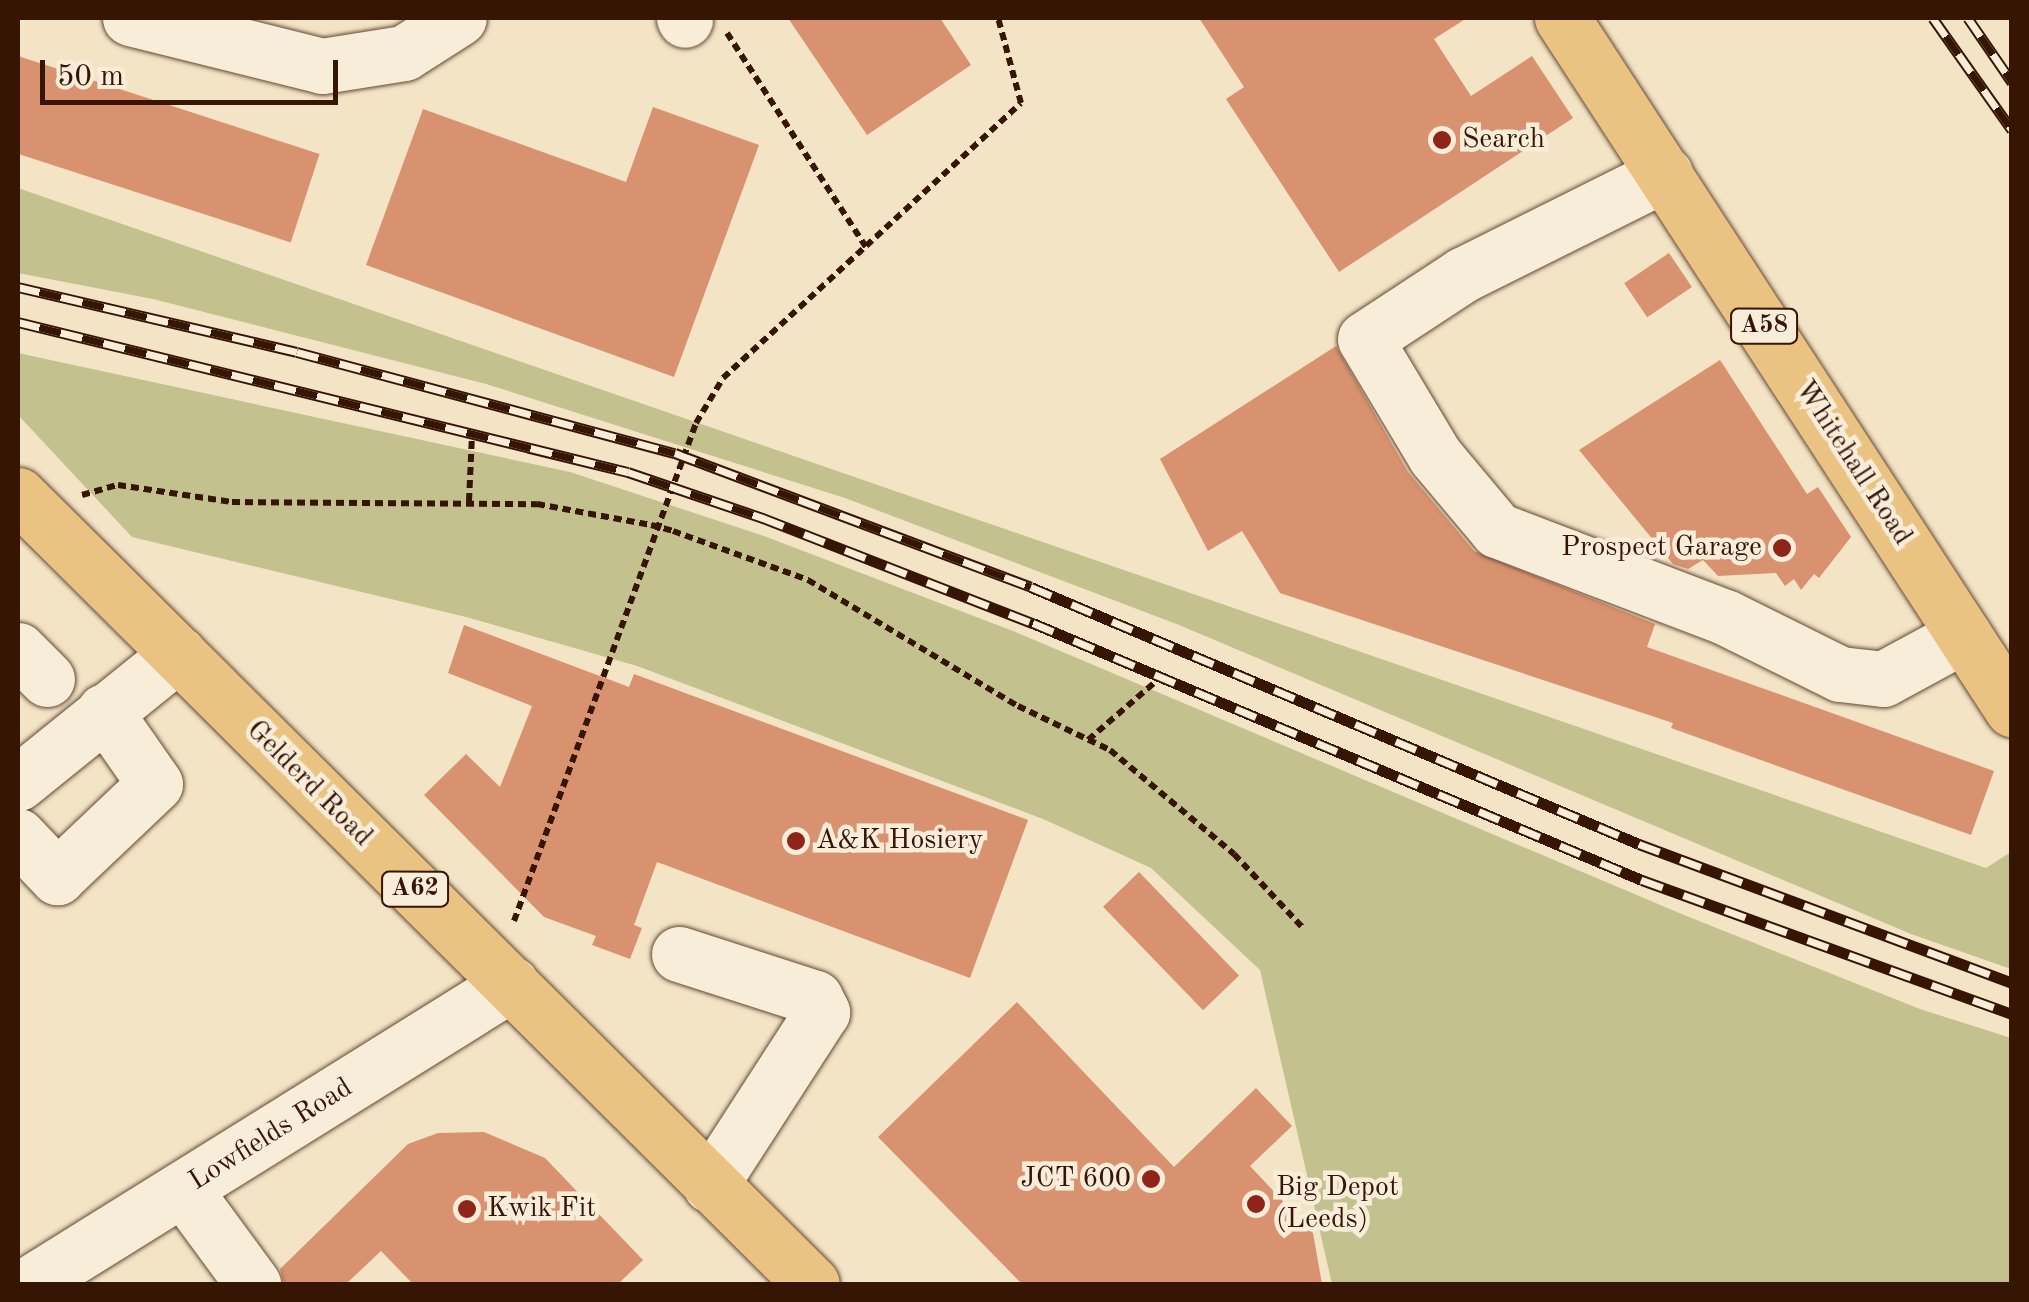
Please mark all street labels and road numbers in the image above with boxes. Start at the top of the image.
road number: A58 [1729,306,1799,346]
street label: Whitehall Road [1787,374,1919,552]
street label: Gelderd Road [239,714,379,854]
road number: A62 [380,869,450,909]
street label: Lowfields Road [183,1071,359,1199]

